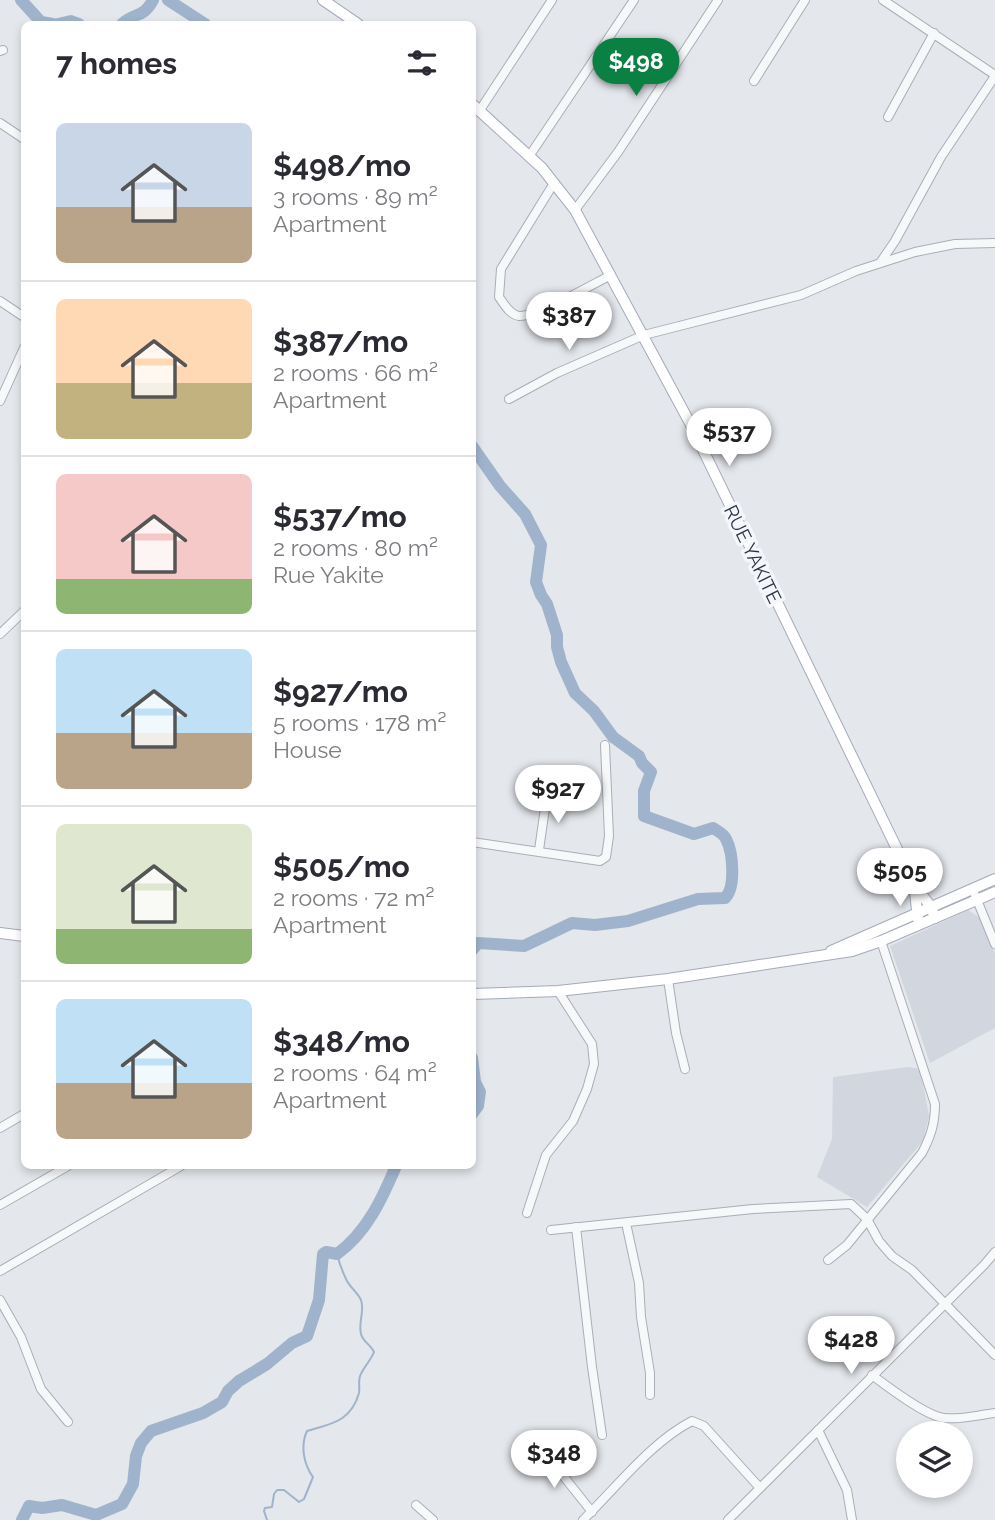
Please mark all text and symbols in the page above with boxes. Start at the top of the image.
pin: $498 [595,38,677,98]
icon: filters [403,44,441,82]
text: 7 homes [56,46,177,81]
text: $498 [608,47,664,74]
text: $498/mo [273,148,411,183]
icon: home [112,151,196,235]
text: 3 rooms · 89 m² [273,183,438,210]
text: Apartment [273,210,387,237]
pin: $387 [528,292,610,352]
text: $387 [542,301,596,328]
text: $387/mo [273,324,408,359]
icon: home [112,327,196,411]
text: 2 rooms · 66 m² [273,359,438,386]
text: Apartment [273,386,387,413]
pin: $537 [688,408,770,468]
text: $537 [702,417,756,444]
text: $537/mo [273,499,407,534]
street label: RUE YAKITE [720,501,786,607]
icon: home [112,502,196,586]
text: 2 rooms · 80 m² [273,534,438,561]
text: Rue Yakite [273,561,384,588]
text: $927/mo [273,674,408,709]
icon: home [112,677,196,761]
text: 5 rooms · 178 m² [273,709,446,736]
text: House [273,736,342,763]
pin: $927 [517,766,599,825]
text: $927 [531,774,585,801]
pin: $505 [859,848,941,908]
text: $505/mo [273,849,410,884]
icon: home [112,852,196,936]
text: $505 [873,857,927,884]
text: 2 rooms · 72 m² [273,884,434,911]
text: Apartment [273,911,387,938]
text: $348/mo [273,1024,410,1059]
icon: home [112,1027,196,1111]
text: 2 rooms · 64 m² [273,1059,437,1086]
text: Apartment [273,1086,387,1113]
pin: $428 [810,1316,892,1376]
text: $428 [824,1325,878,1352]
map controls [896,1421,973,1498]
button: layers [896,1421,973,1498]
pin: $348 [513,1430,595,1490]
text: $348 [527,1439,581,1466]

